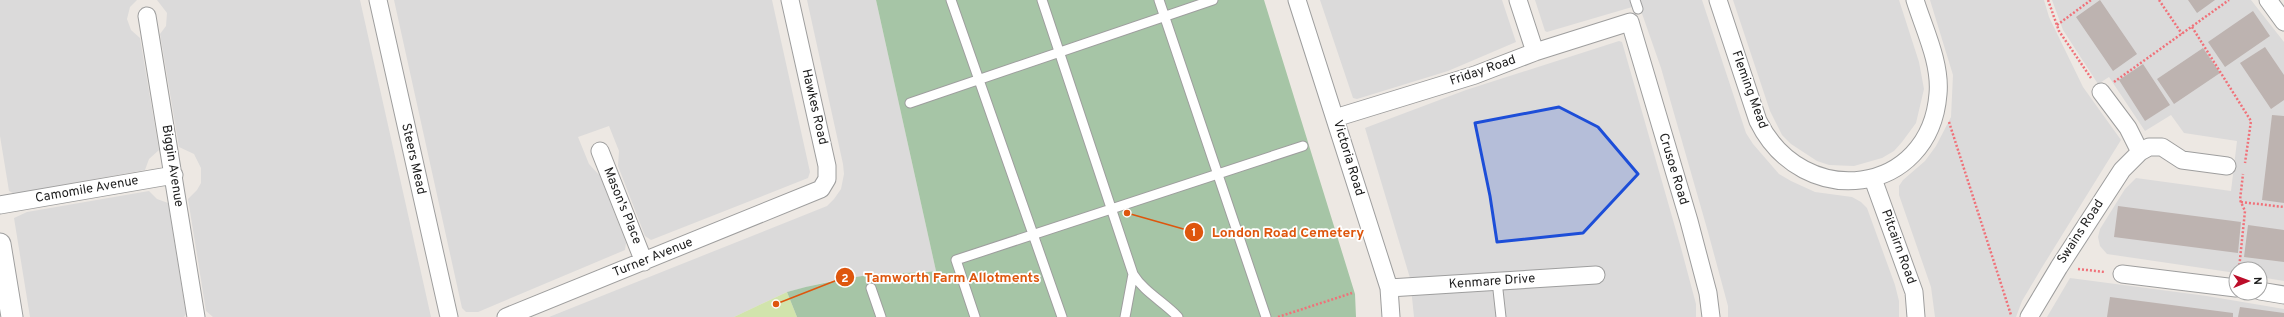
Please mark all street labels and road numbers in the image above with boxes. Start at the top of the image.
street label: Fleming Mead [1727,49,1771,131]
street label: Friday Road [1448,52,1518,90]
street label: Hawkes Road [798,68,830,146]
street label: Victoria Road [1329,118,1367,198]
street label: Steers Mead [397,122,429,196]
street label: Biggin Avenue [158,124,186,208]
street label: Crusoe Road [1654,131,1692,207]
street label: Mason's Place [599,165,645,247]
street label: Camomile Avenue [34,173,140,207]
street label: Swains Road [2054,197,2108,267]
street label: Pitcairn Road [1877,207,1919,287]
street label: Turner Avenue [611,235,695,281]
street label: Kenmare Drive [1448,271,1536,293]

